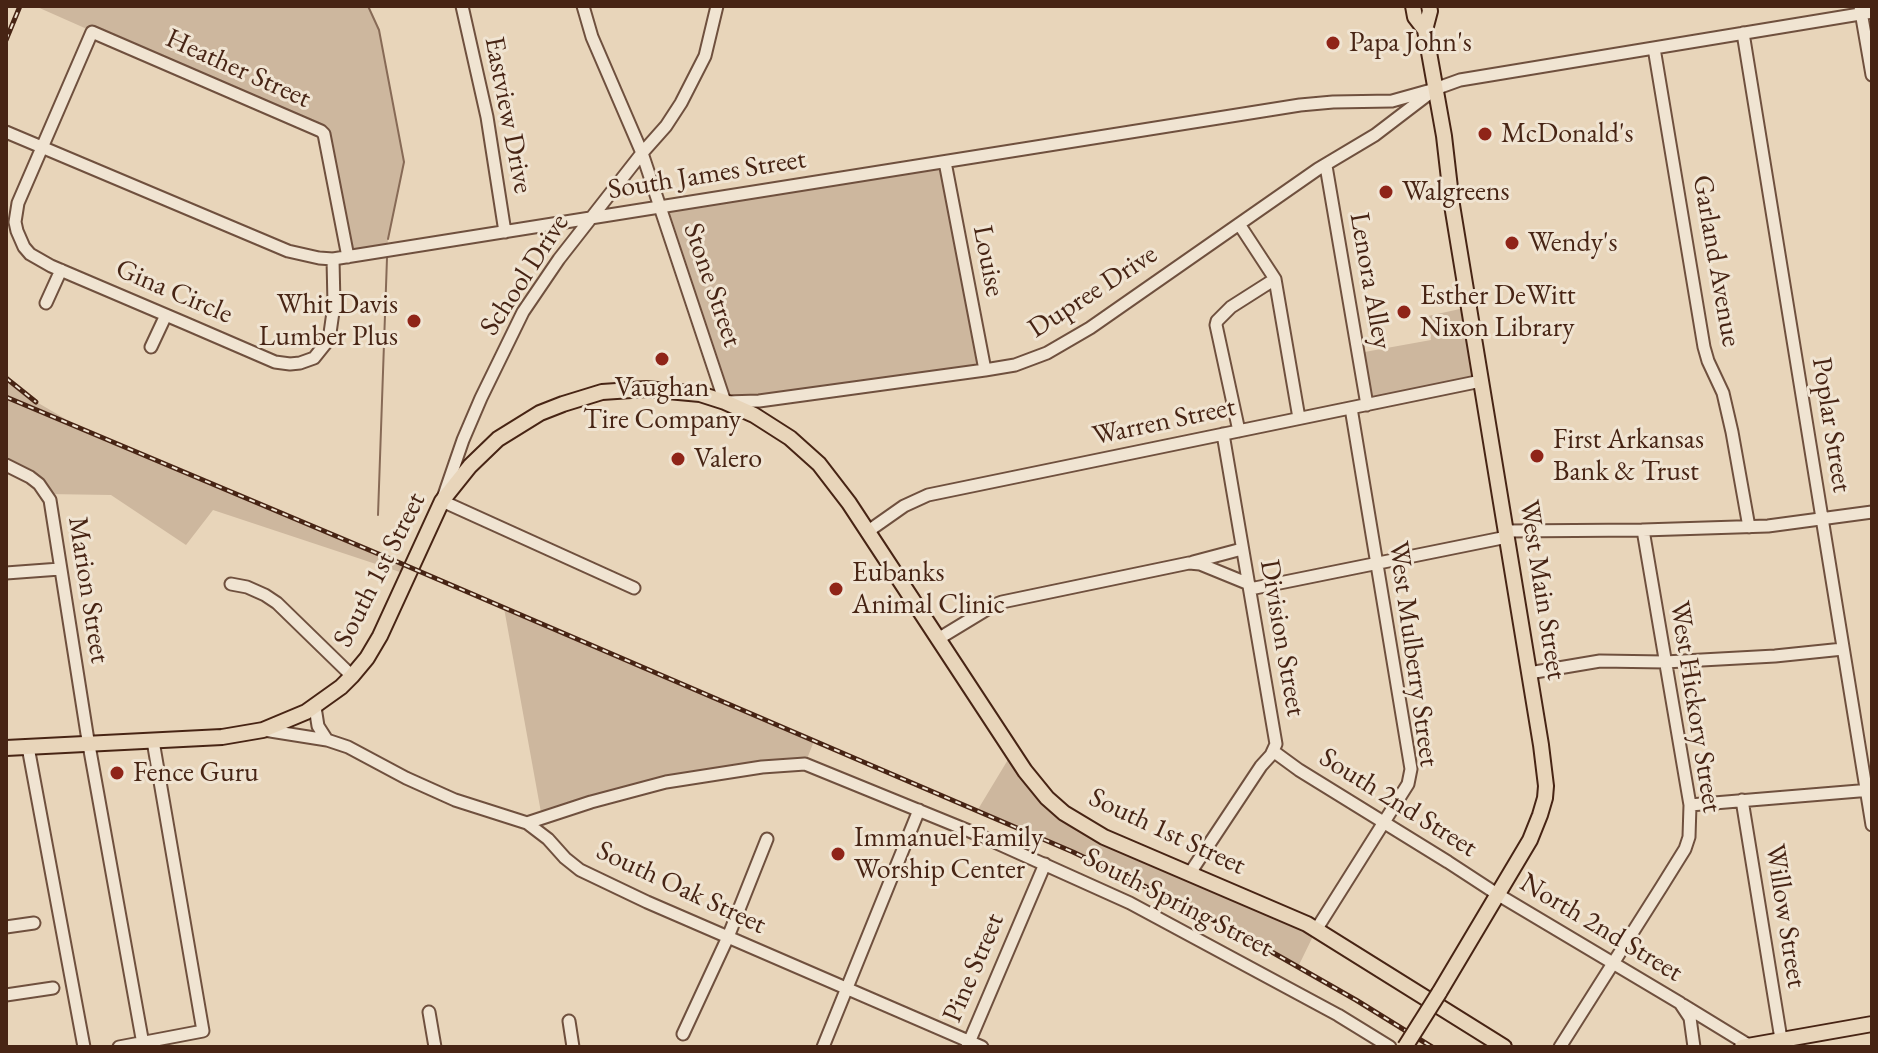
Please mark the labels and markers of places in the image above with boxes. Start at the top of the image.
place label: Papa John's [1349,26,1472,60]
marker: Papa John's [1324,34,1342,52]
place label: McDonald's [1501,117,1634,151]
marker: McDonald's [1476,125,1494,143]
place label: Walgreens [1402,175,1510,209]
marker: Walgreens [1377,183,1395,201]
place label: Wendy's [1528,226,1618,260]
marker: Wendy's [1503,234,1521,252]
place label: Esther DeWitt Nixon Library [1420,279,1575,345]
place label: Whit Davis Lumber Plus [259,288,398,354]
marker: Esther DeWitt Nixon Library [1395,303,1413,321]
marker: Whit Davis Lumber Plus [405,312,423,330]
marker: Vaughan Tire Company [653,350,671,368]
place label: Vaughan Tire Company [583,371,741,437]
place label: First Arkansas Bank & Trust [1553,423,1704,489]
place label: Valero [694,442,762,476]
marker: First Arkansas Bank & Trust [1528,447,1546,465]
marker: Valero [669,450,687,468]
place label: Eubanks Animal Clinic [852,556,1005,622]
marker: Eubanks Animal Clinic [827,580,845,598]
place label: Fence Guru [133,756,259,790]
marker: Fence Guru [108,764,126,782]
place label: Immanuel Family Worship Center [854,821,1043,887]
marker: Immanuel Family Worship Center [829,845,847,863]

